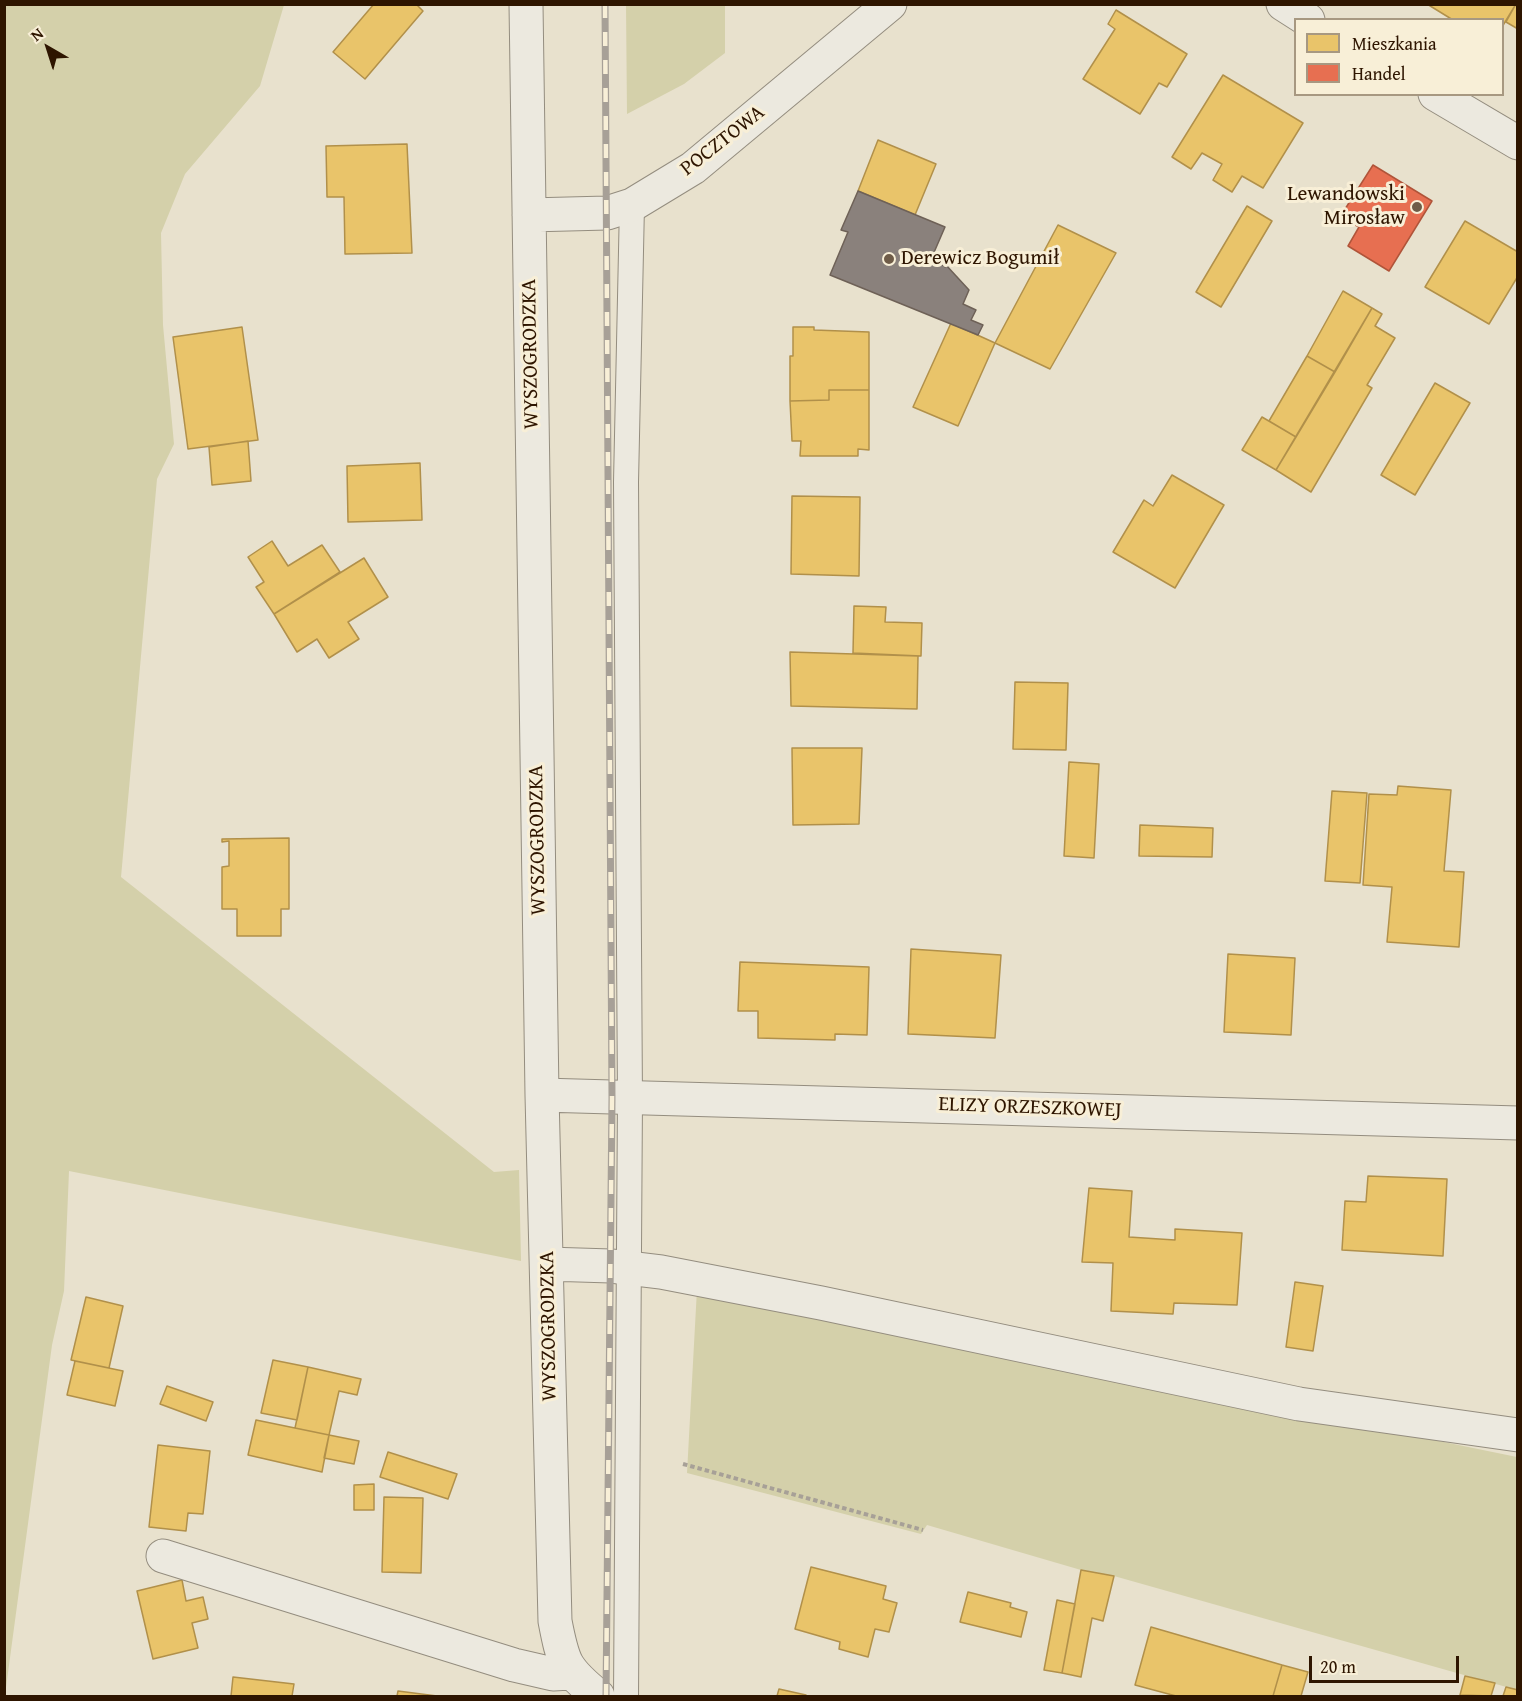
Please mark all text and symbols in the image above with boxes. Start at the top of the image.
north arrow [18,18,78,78]
legend [1294,18,1504,96]
text: N [25,21,48,47]
text: Mieszkania [1352,30,1437,57]
text: Handel [1352,60,1406,87]
street label: POCZTOWA [676,100,770,182]
place label: Lewandowski Mirosław [1287,182,1405,232]
marker: Lewandowski Mirosław [1410,200,1424,214]
place label: Derewicz Bogumił [901,246,1059,272]
marker: Derewicz Bogumił [882,252,896,266]
street label: WYSZOGRODZKA [517,279,545,429]
street label: WYSZOGRODZKA [524,765,552,915]
street label: ELIZY ORZESZKOWEJ [938,1092,1122,1124]
street label: WYSZOGRODZKA [535,1251,563,1401]
scale bar [1312,1644,1462,1682]
text: 20 m [1320,1653,1356,1680]

